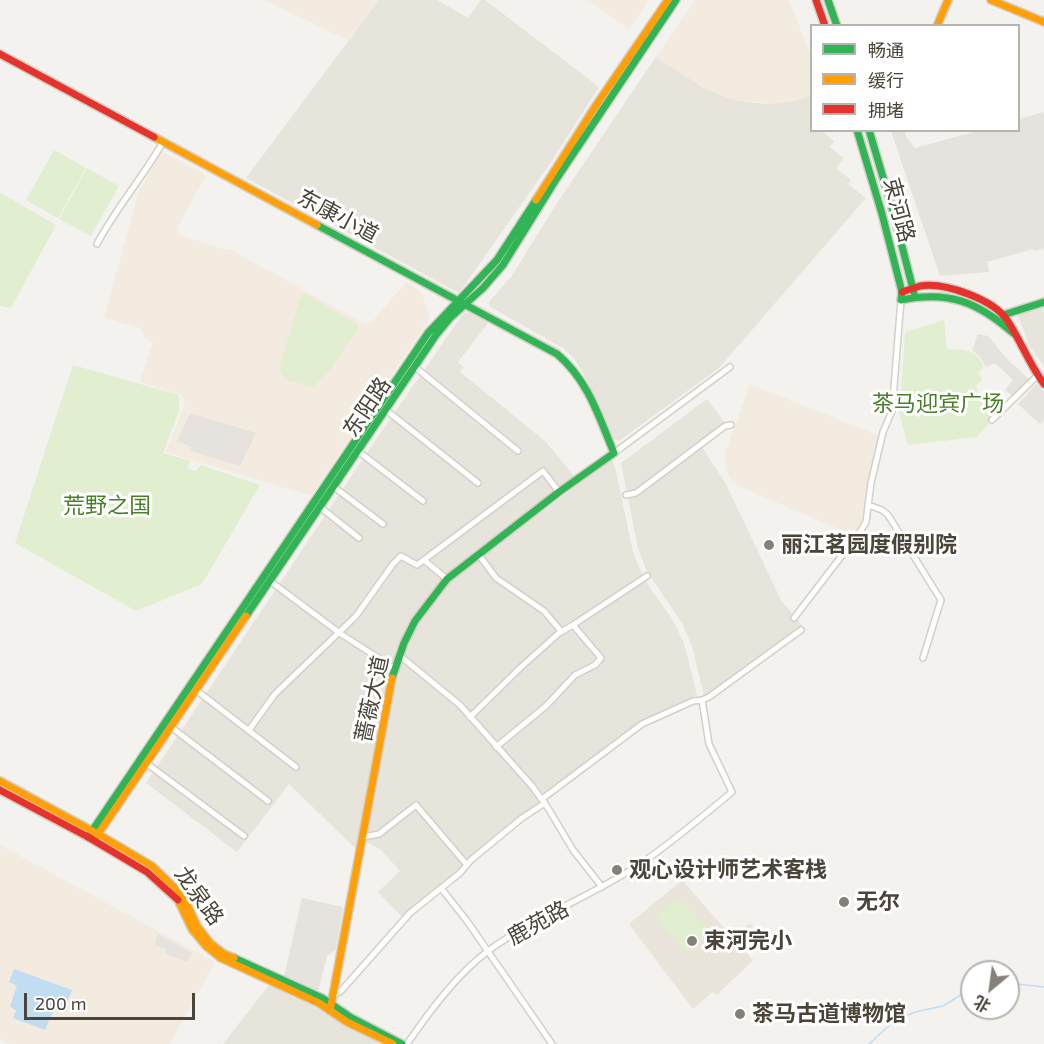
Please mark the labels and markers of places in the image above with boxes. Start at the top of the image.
place label: 丽江茗园度假别院 [781,532,957,558]
marker: 丽江茗园度假别院 [762,538,776,552]
place label: 观心设计师艺术客栈 [629,857,827,883]
marker: 观心设计师艺术客栈 [610,863,624,877]
place label: 无尔 [856,889,900,915]
marker: 无尔 [837,895,851,909]
place label: 束河完小 [704,928,792,954]
marker: 束河完小 [685,934,699,948]
place label: 茶马古道博物馆 [752,1001,906,1027]
marker: 茶马古道博物馆 [733,1007,747,1021]

